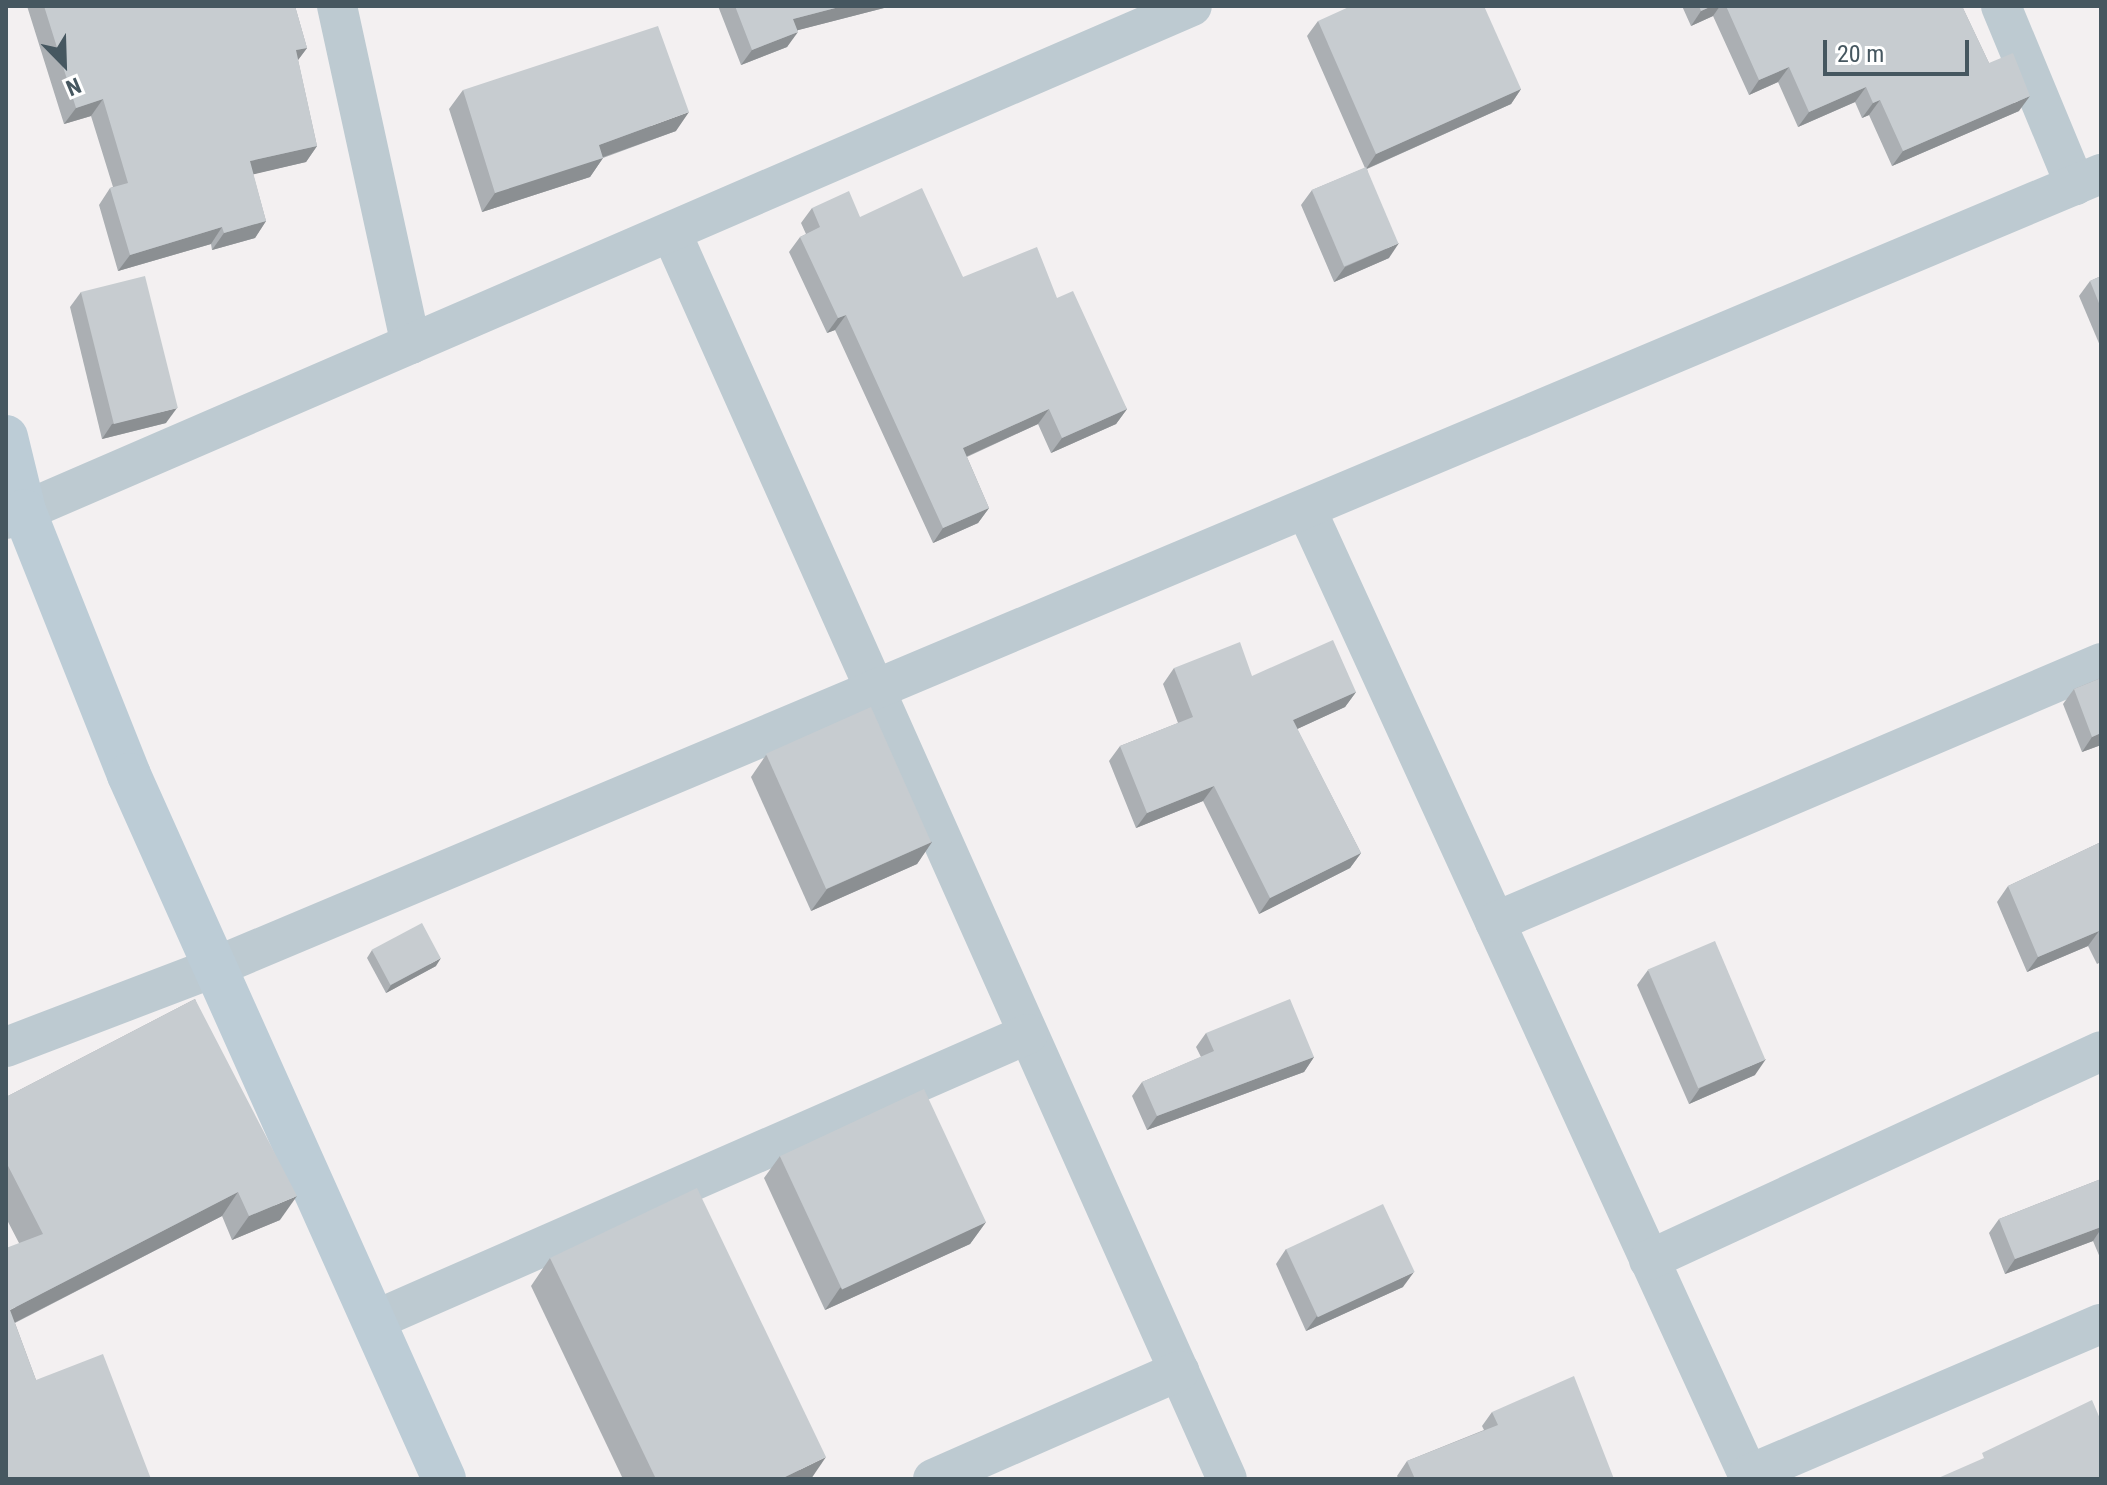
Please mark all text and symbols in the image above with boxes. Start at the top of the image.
north arrow [24,24,104,104]
scale bar [1827,24,1973,74]
text: 20 m [1837,40,1884,68]
text: N [62,72,85,101]

